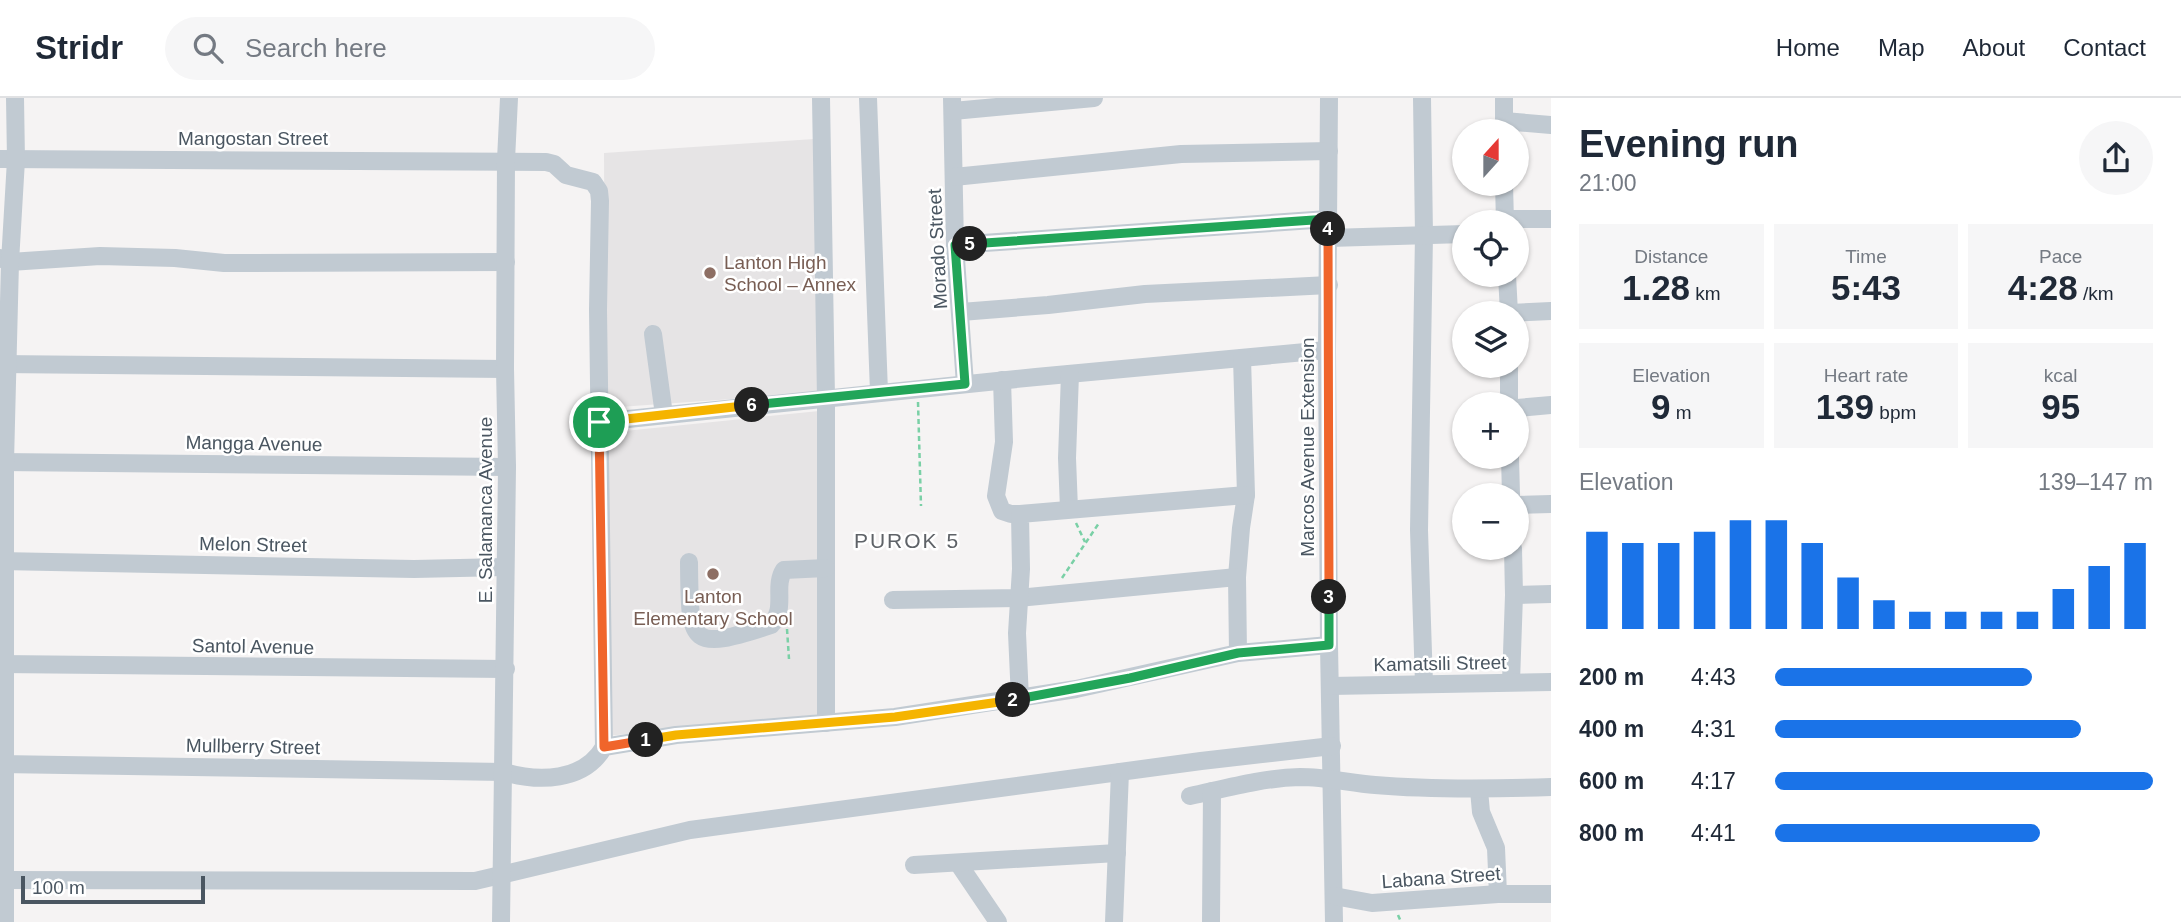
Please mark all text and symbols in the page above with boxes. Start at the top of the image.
search box [165,17,655,80]
text: Stridr [35,29,123,66]
icon: search [189,29,227,67]
text: Search here [245,33,387,63]
text: Home [1776,34,1840,61]
text: Map [1878,34,1925,61]
text: About [1963,34,2025,61]
text: Contact [2063,34,2146,61]
north arrow [1452,119,1530,196]
map controls [1452,119,1529,560]
button: share [2079,121,2153,195]
text: Evening run [1579,123,1799,165]
street label: Mangostan Street [178,128,329,149]
text: 21:00 [1579,170,1637,196]
street label: Morado Street [924,188,951,310]
button: locate [1452,210,1529,287]
pin: 4 [1310,212,1346,246]
text: 4 [1322,218,1333,239]
pin: 5 [953,226,988,262]
text: 5 [964,233,975,254]
text: Distance [1634,246,1708,267]
text: Time [1845,246,1887,267]
text: Pace [2039,246,2082,267]
place label: Lanton High School – Annex [724,252,857,295]
marker: Lanton High School – Annex [702,265,718,281]
text: 1.28 [1622,268,1690,307]
text: 5:43 [1831,268,1901,307]
text: 4:28 [2008,268,2078,307]
text: km [1690,283,1721,304]
text: /km [2078,283,2114,304]
button: layers [1452,301,1529,378]
street label: Marcos Avenue Extension [1297,337,1318,557]
text: Elevation [1632,365,1710,386]
text: Heart rate [1824,365,1908,386]
text: kcal [2044,365,2078,386]
text: 9 [1651,387,1671,426]
text: 139 [1816,387,1874,426]
text: 95 [2041,387,2080,426]
pin: 6 [734,388,770,422]
pin [569,392,629,452]
button: + [1452,392,1529,469]
text: 6 [746,394,757,415]
text: m [1671,402,1692,423]
text: bpm [1874,402,1916,423]
icon: arrive [580,403,618,441]
street label: E. Salamanca Avenue [475,417,496,603]
street label: Mangga Avenue [185,432,323,455]
text: Elevation [1579,469,1674,495]
text: 139–147 m [2038,469,2153,495]
button: − [1452,483,1529,560]
district label: PUROK 5 [854,529,960,552]
street label: Melon Street [199,533,308,556]
marker: Lanton Elementary School [705,566,721,582]
pin: 3 [1312,580,1346,614]
place label: Lanton Elementary School [633,586,793,629]
text: 3 [1323,586,1334,607]
street label: Santol Avenue [192,635,314,658]
street label: Kamatsili Street [1373,652,1507,675]
text: 200 m [1579,664,1644,690]
text: 4:43 [1691,664,1736,690]
pin: 2 [996,682,1030,718]
text: 2 [1007,689,1018,710]
text: 400 m [1579,716,1644,742]
text: 4:31 [1691,716,1736,742]
pin: 1 [628,722,664,758]
text: 1 [640,729,651,750]
street label: Mullberry Street [186,735,321,758]
text: 600 m [1579,768,1644,794]
text: 4:17 [1691,768,1736,794]
text: 800 m [1579,820,1644,846]
text: 4:41 [1691,820,1736,846]
street label: Labana Street [1381,863,1502,892]
scale bar [21,873,205,905]
text: 100 m [32,877,85,898]

